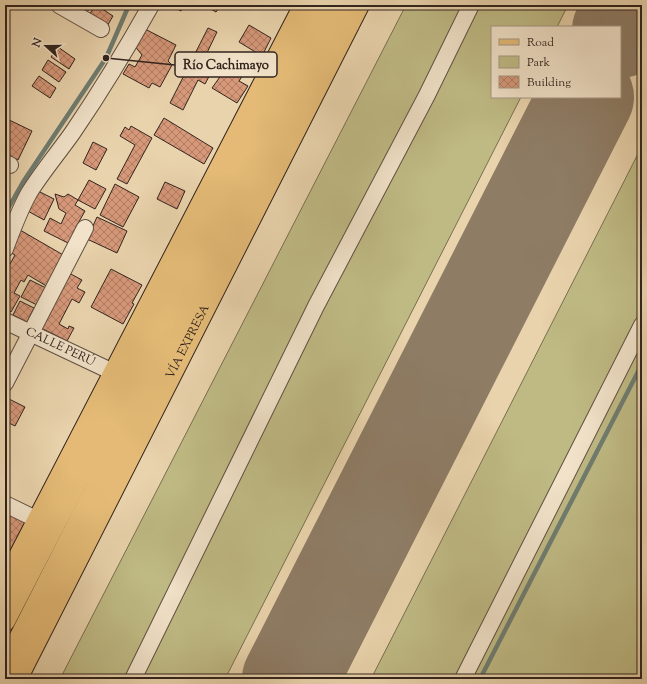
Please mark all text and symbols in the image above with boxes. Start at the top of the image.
north arrow [26,26,66,66]
legend [491,26,621,98]
text: Road [527,34,554,52]
text: N [28,36,47,51]
callout: Río Cachimayo [175,52,277,77]
text: Park [527,54,550,72]
text: Río Cachimayo [183,57,269,75]
text: Building [527,74,571,92]
street label: VÍA EXPRESA [162,301,215,382]
street label: CALLE PERÚ [22,323,98,371]

